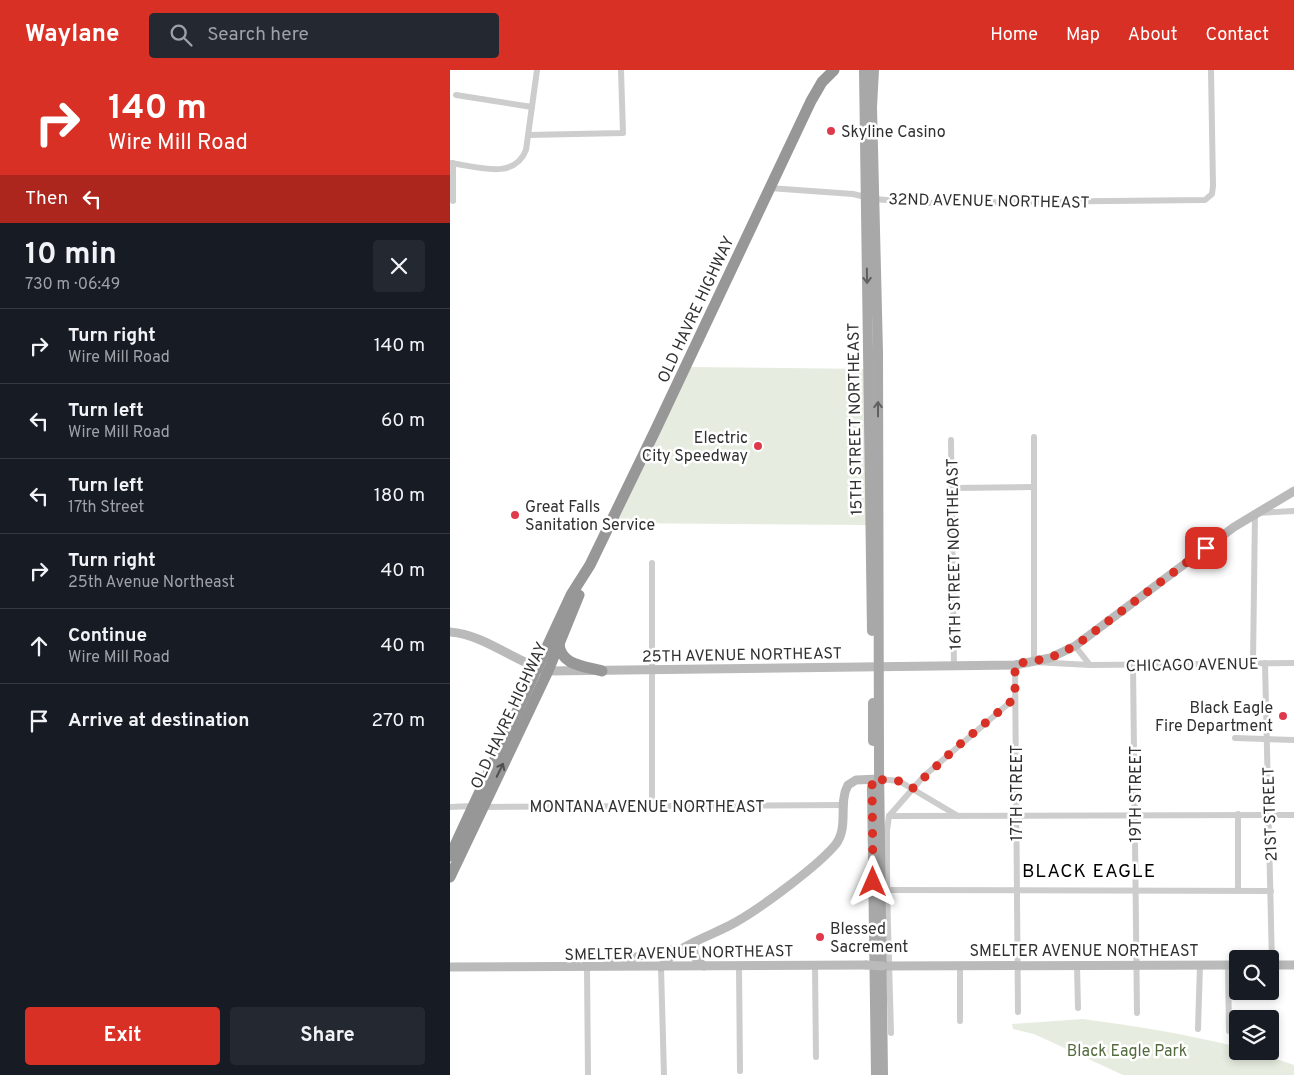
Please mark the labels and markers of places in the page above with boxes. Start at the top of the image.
place label: Skyline Casino [841,123,946,143]
marker: Skyline Casino [825,125,837,137]
place label: Electric City Speedway [642,429,748,467]
marker: Electric City Speedway [752,440,764,452]
place label: Great Falls Sanitation Service [525,498,655,536]
marker: Great Falls Sanitation Service [509,509,521,521]
pin [1185,527,1227,569]
place label: Black Eagle Fire Department [1155,699,1273,737]
marker: Black Eagle Fire Department [1277,710,1289,722]
place label: Blessed Sacrement [830,920,908,958]
marker: Blessed Sacrement [814,931,826,943]

